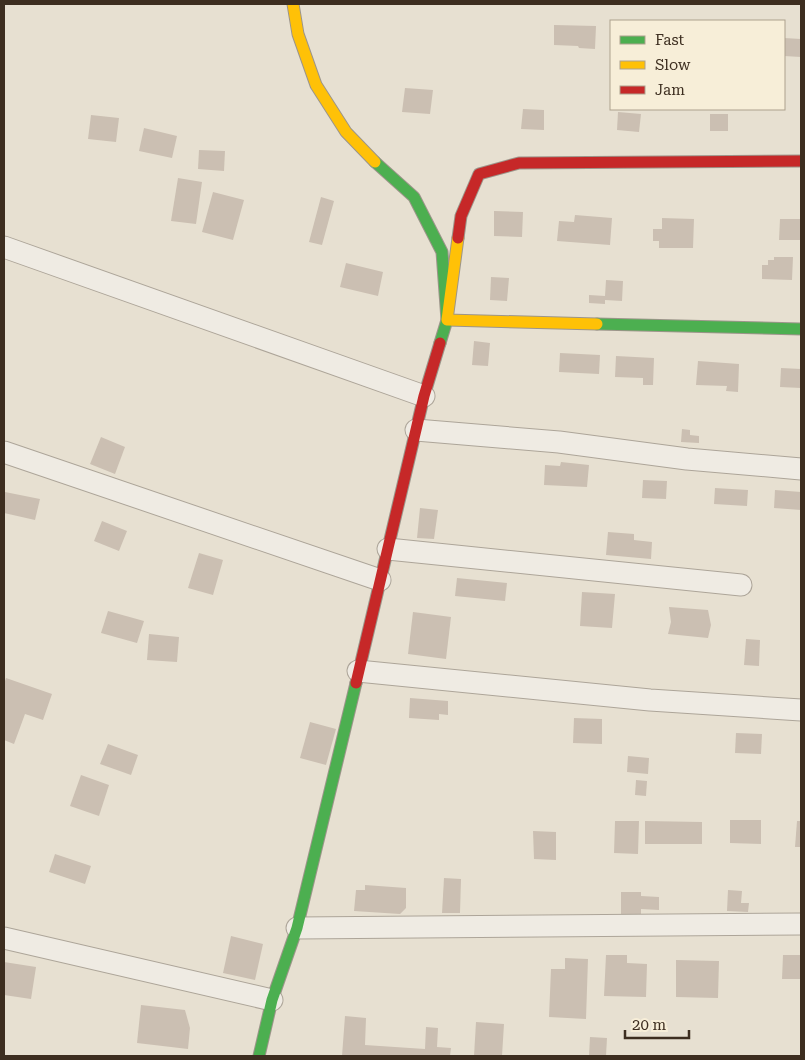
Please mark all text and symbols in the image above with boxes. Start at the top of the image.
legend [610,20,785,110]
text: Fast [655,31,685,49]
text: Slow [655,56,691,74]
text: Jam [655,81,685,99]
scale bar [625,1008,689,1040]
text: 20 m [632,1016,667,1034]

